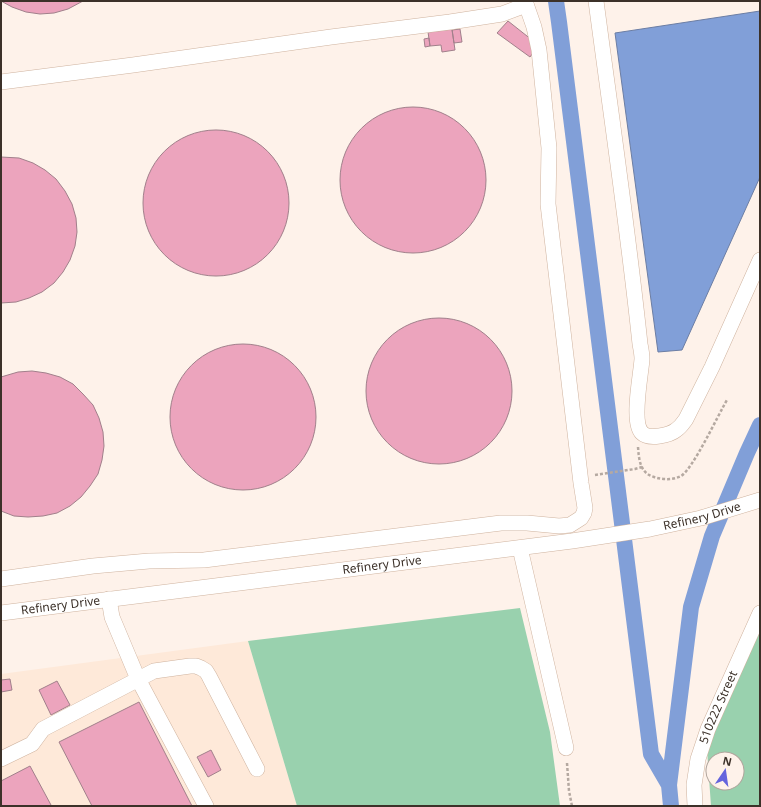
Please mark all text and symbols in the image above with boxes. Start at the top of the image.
street label: Refinery Drive [662,497,743,534]
street label: Refinery Drive [341,551,423,578]
street label: Refinery Drive [20,592,101,618]
street label: 510222 Street [695,667,741,746]
north arrow [705,751,745,791]
text: N [721,752,733,769]

